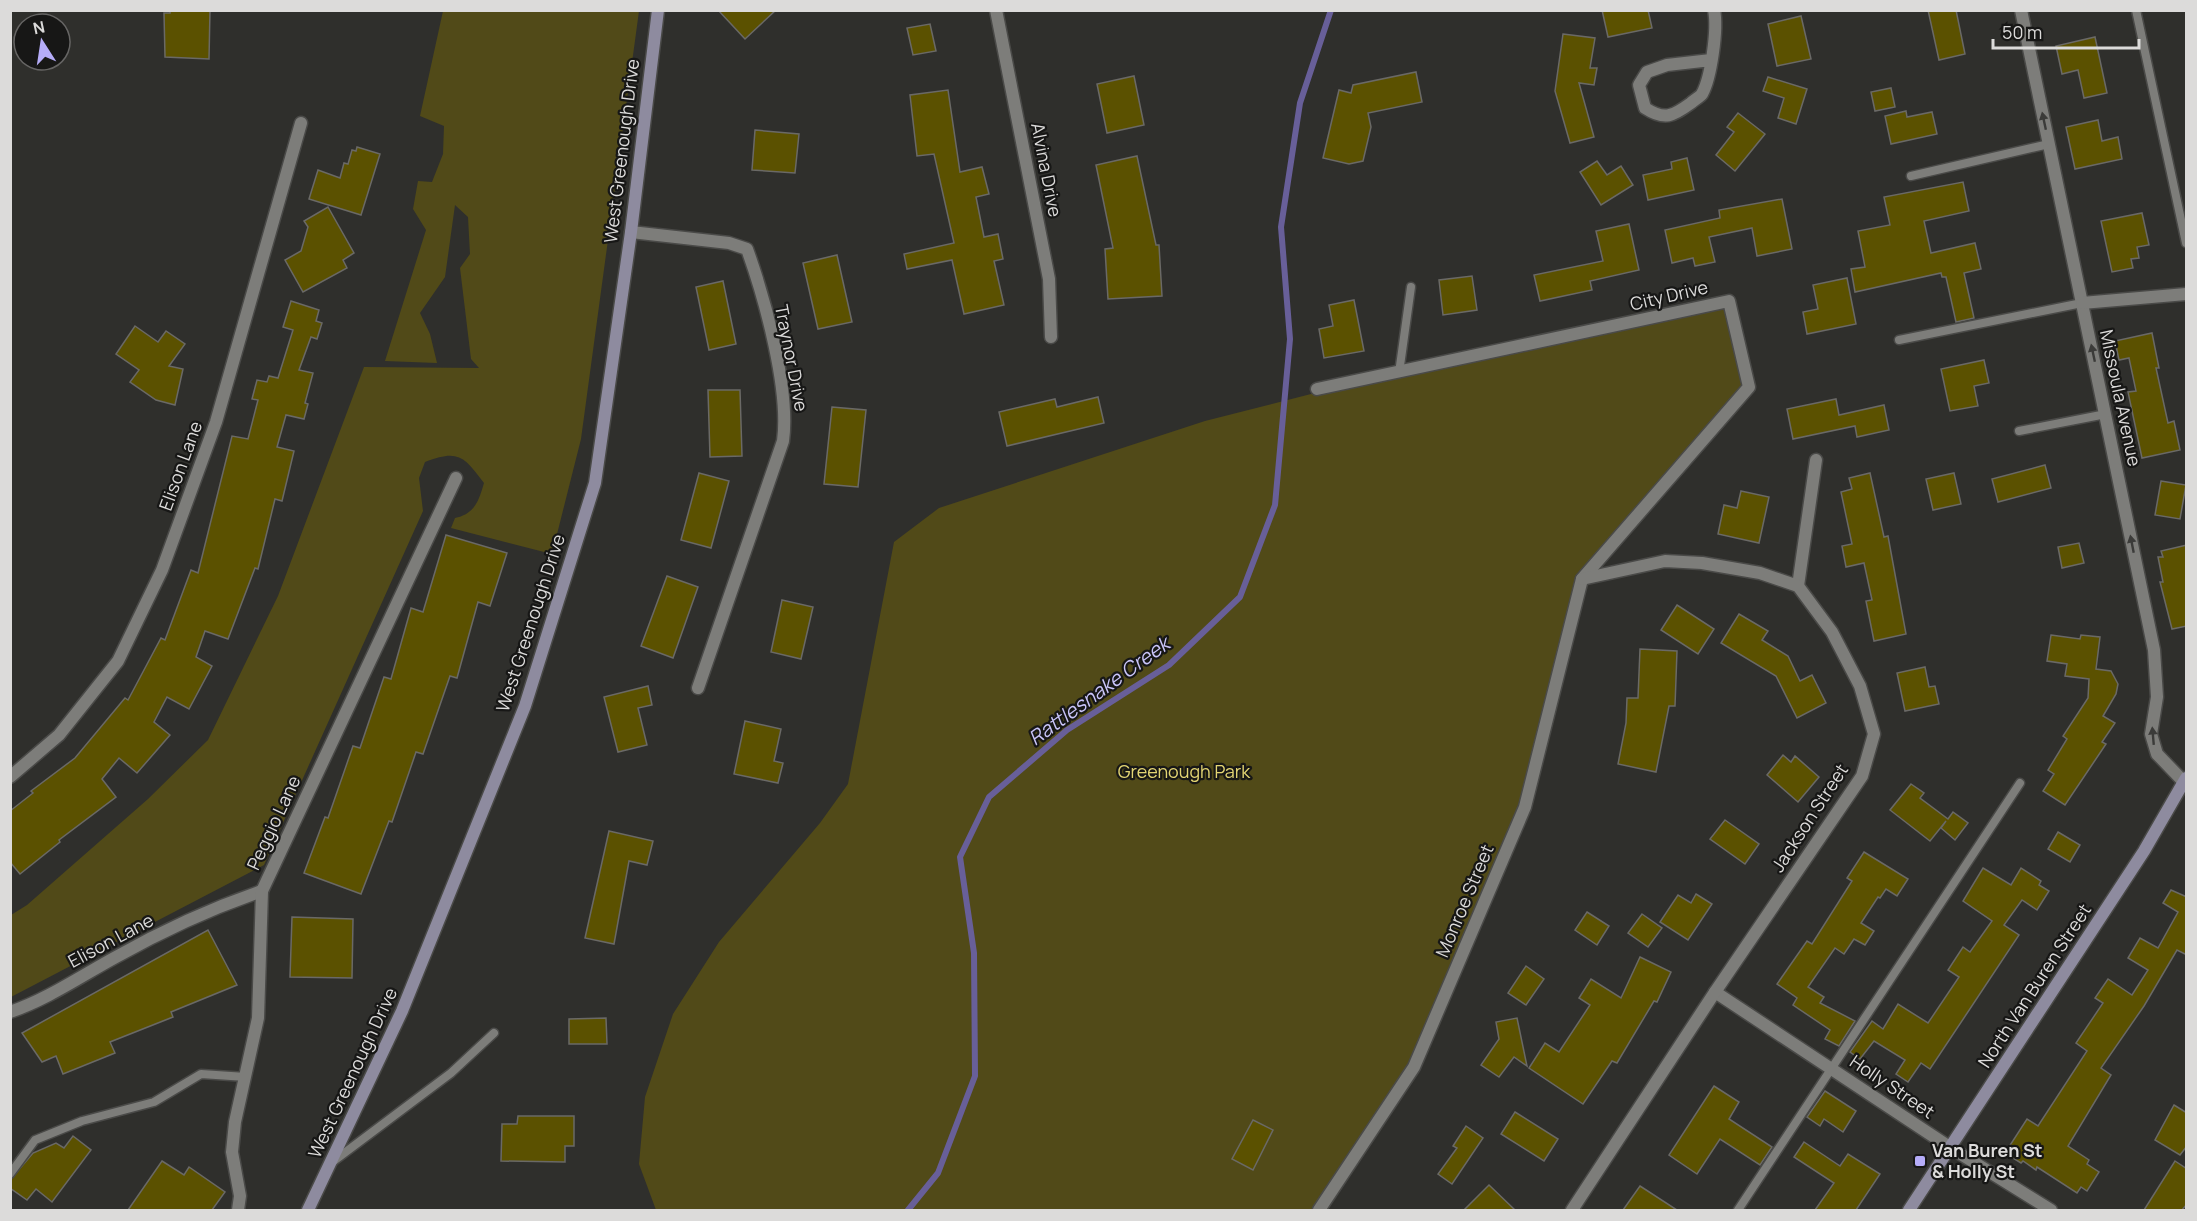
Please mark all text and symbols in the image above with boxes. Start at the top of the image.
north arrow [12,12,72,72]
scale bar [1993,12,2138,50]
text: N [31,15,47,39]
text: 50 m [2002,20,2042,44]
street label: West Greenough Drive [598,57,644,244]
one-way arrow [2039,111,2048,130]
street label: Alvina Drive [1026,121,1068,219]
street label: City Drive [1627,274,1710,316]
street label: Traynor Drive [770,302,814,413]
street label: Missoula Avenue [2095,327,2147,468]
one-way arrow [2087,344,2097,362]
street label: Elison Lane [153,418,207,514]
street label: West Greenough Drive [490,531,570,715]
one-way arrow [2127,534,2136,553]
water label: Rattlesnake Creek [1023,628,1177,751]
one-way arrow [2148,726,2158,745]
park label: Greenough Park [1118,759,1251,783]
street label: Jackson Street [1765,759,1853,876]
street label: Peggio Lane [241,772,305,874]
street label: Monroe Street [1430,840,1499,961]
street label: North Van Buren Street [1972,899,2096,1072]
street label: Elison Lane [64,908,157,973]
street label: West Greenough Drive [302,984,402,1162]
street label: Holly Street [1845,1049,1940,1123]
place label: Van Buren St & Holly St [1932,1138,2043,1183]
marker: Van Buren St & Holly St [1913,1154,1927,1168]

